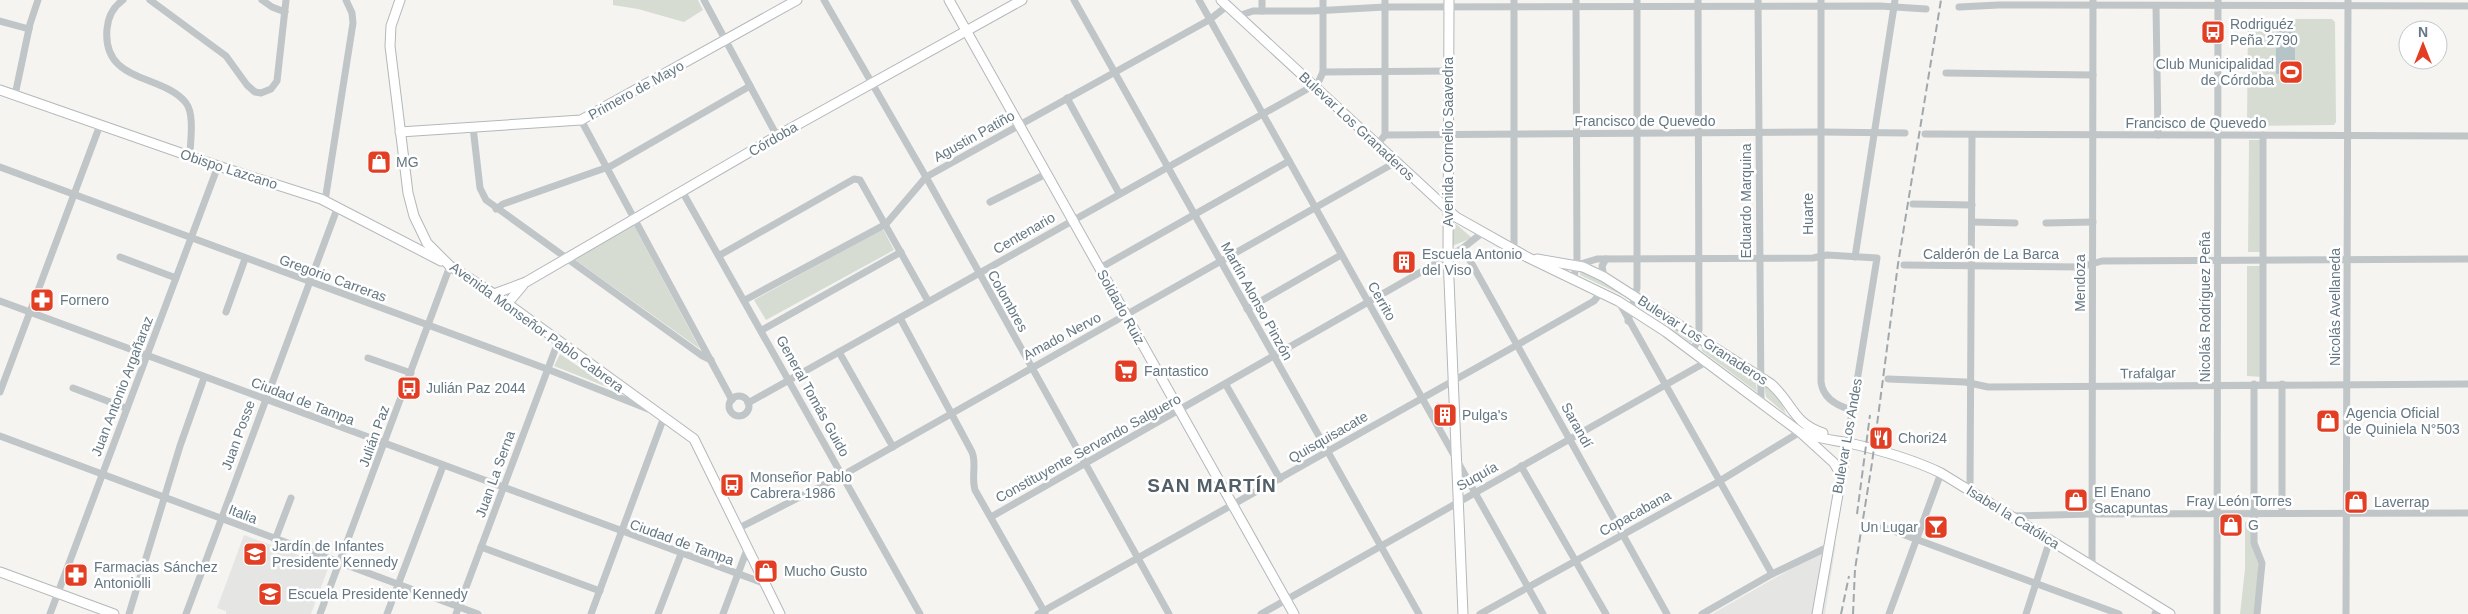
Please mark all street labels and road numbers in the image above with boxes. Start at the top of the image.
street label: Primero de Mayo [586,57,687,123]
street label: Avenida Cornelio Saavedra [1440,57,1456,227]
street label: Bulevar Los Granaderos [1296,68,1418,184]
street label: Agustin Patiño [931,107,1018,165]
street label: Francisco de Quevedo [1575,113,1716,129]
street label: Francisco de Quevedo [2126,115,2267,131]
street label: Córdoba [746,119,800,159]
street label: Eduardo Marquina [1738,143,1754,259]
street label: Obispo Lazcano [178,146,280,192]
street label: Huarte [1800,193,1816,235]
street label: Centenario [990,209,1058,257]
street label: Nicolás Rodríguez Peña [2197,231,2213,382]
street label: Martín Alonso Pinzón [1218,239,1296,363]
street label: Calderón de La Barca [1923,246,2059,262]
street label: Nicolás Avellaneda [2327,248,2343,366]
street label: Gregorio Carreras [277,251,389,305]
street label: Mendoza [2072,254,2088,312]
street label: Avenida Monseñor Pablo Cabrera [447,259,627,396]
street label: Soldado Ruiz [1094,267,1148,347]
street label: Colombres [985,268,1031,334]
street label: Cerrito [1365,279,1400,323]
street label: Bulevar Los Granaderos [1635,292,1771,388]
street label: Amado Nervo [1020,309,1104,363]
street label: Juan Antonio Argañaraz [88,314,156,458]
street label: General Tomás Guido [773,333,853,460]
street label: Trafalgar [2120,365,2176,381]
street label: Ciudad de Tampa [249,374,357,428]
street label: Bulevar Los Andes [1829,377,1865,495]
street label: Constituyente Servando Salguero [993,390,1184,506]
street label: Juan Posse [218,398,258,472]
street label: Sarandí [1558,400,1596,450]
street label: Julián Paz [355,403,393,469]
street label: Quisquisacate [1286,408,1371,466]
street label: Juan La Serna [472,428,518,520]
street label: Suquía [1454,458,1500,494]
street label: Isabel la Católica [1964,482,2063,552]
street label: Copacabana [1596,487,1674,539]
street label: Fray León Torres [2186,493,2292,509]
street label: Italia [226,501,260,527]
street label: Ciudad de Tampa [628,516,736,568]

